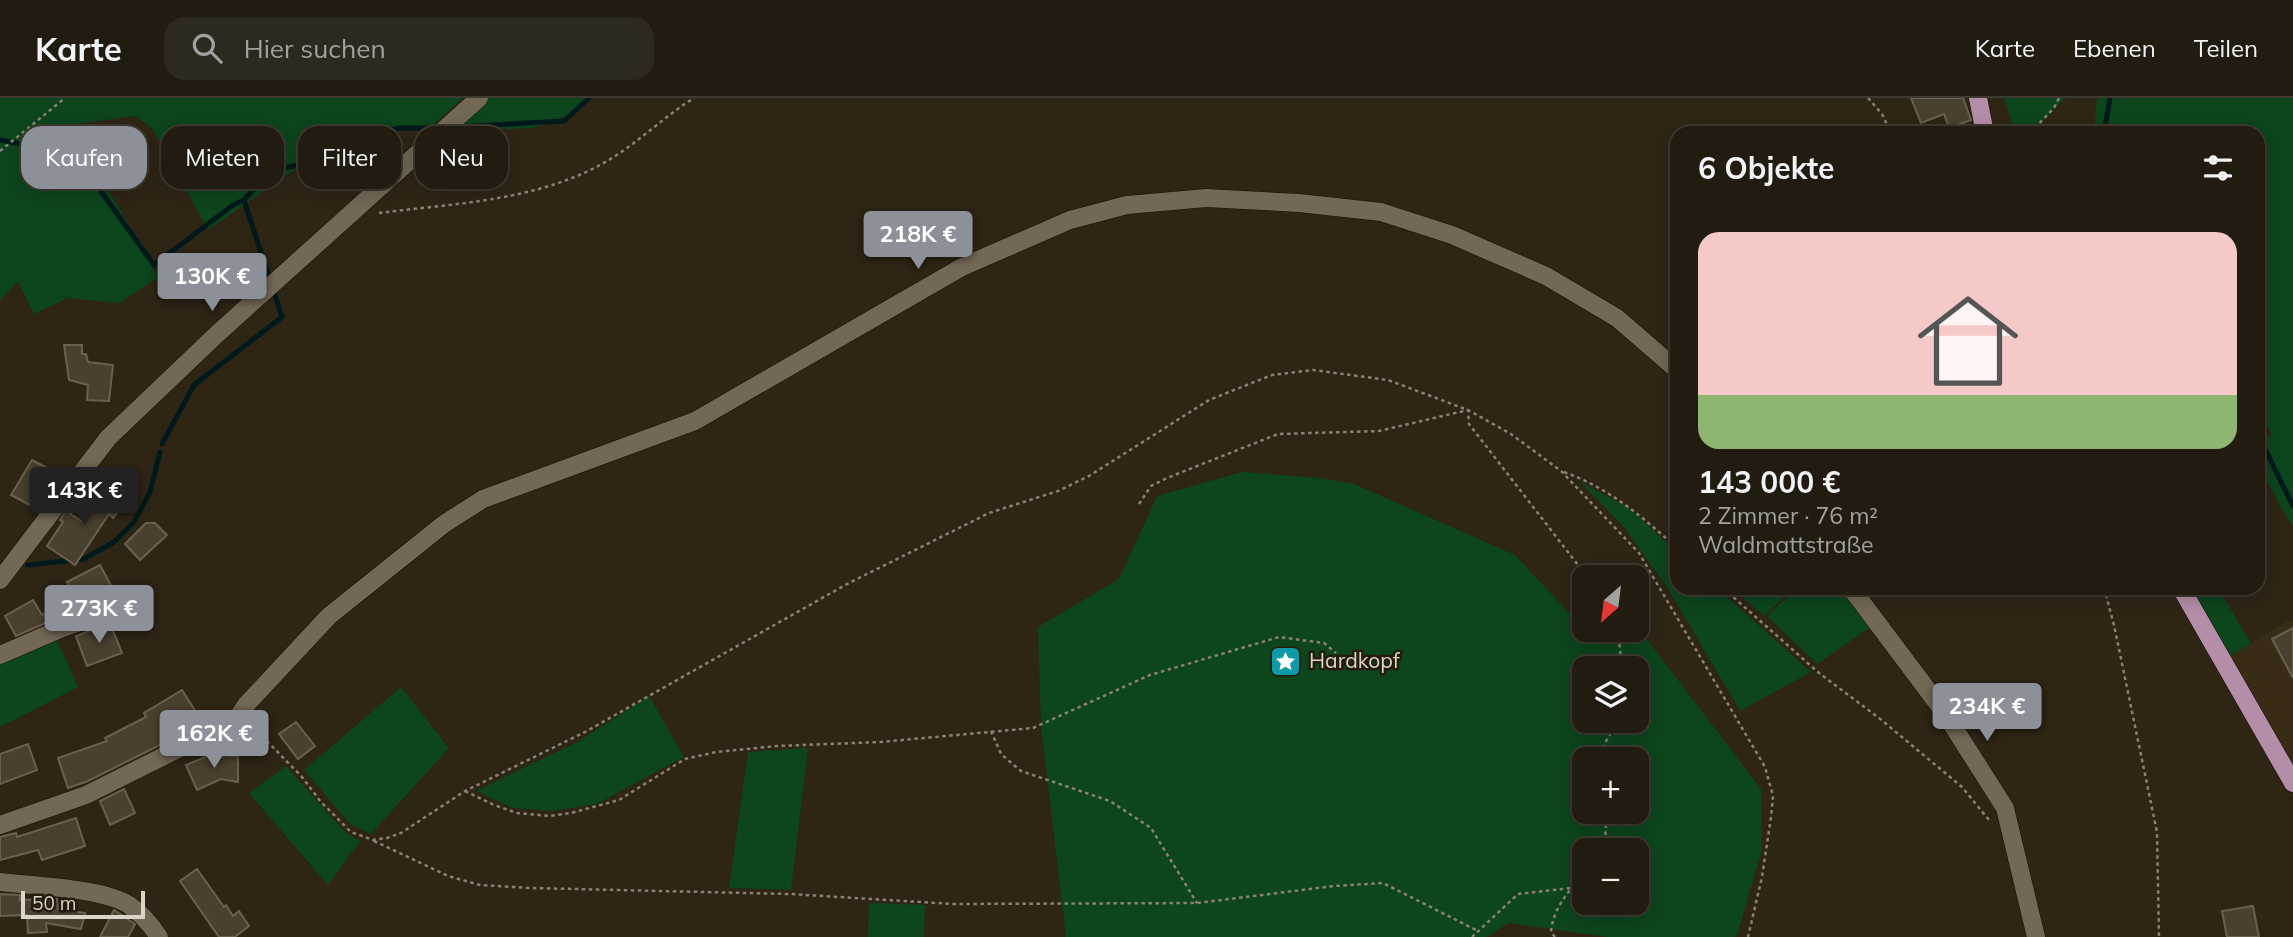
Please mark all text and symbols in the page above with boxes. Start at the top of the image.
search box [164,17,654,80]
text: Karte [35,28,122,69]
icon: search [188,29,226,67]
text: Hier suchen [244,32,386,65]
text: Karte [1975,33,2035,63]
text: Ebenen [2073,33,2156,63]
text: Teilen [2194,33,2258,63]
chip: Kaufen [21,126,147,189]
chip: Mieten [161,126,284,189]
chip: Filter [298,126,401,189]
chip: Neu [415,126,508,189]
text: 6 Objekte [1698,149,1834,187]
icon: filters [2199,149,2237,187]
pin: 218K € [861,212,975,271]
text: 218K € [880,219,956,248]
pin: 130K € [155,254,269,313]
text: 130K € [174,261,250,290]
icon: home [1905,278,2031,404]
text: 143 000 € [1698,463,1840,501]
pin: 143K € [27,468,141,527]
text: 143K € [46,475,122,504]
text: 2 Zimmer · 76 m² [1698,501,1878,530]
text: Waldmattstraße [1698,530,1874,559]
north arrow [1572,565,1648,642]
map controls [1572,565,1649,915]
pin: 273K € [42,586,156,645]
text: 273K € [61,593,137,622]
place icon: Hardkopf [1269,644,1303,678]
place label: Hardkopf [1309,647,1401,673]
button: layers [1572,656,1649,733]
pin: 234K € [1930,684,2044,743]
text: 234K € [1949,691,2025,720]
pin: 162K € [157,710,271,770]
text: 162K € [176,718,252,747]
button: + [1572,747,1649,824]
button: − [1572,838,1649,915]
scale bar [21,888,145,920]
text: 50 m [32,891,76,915]

